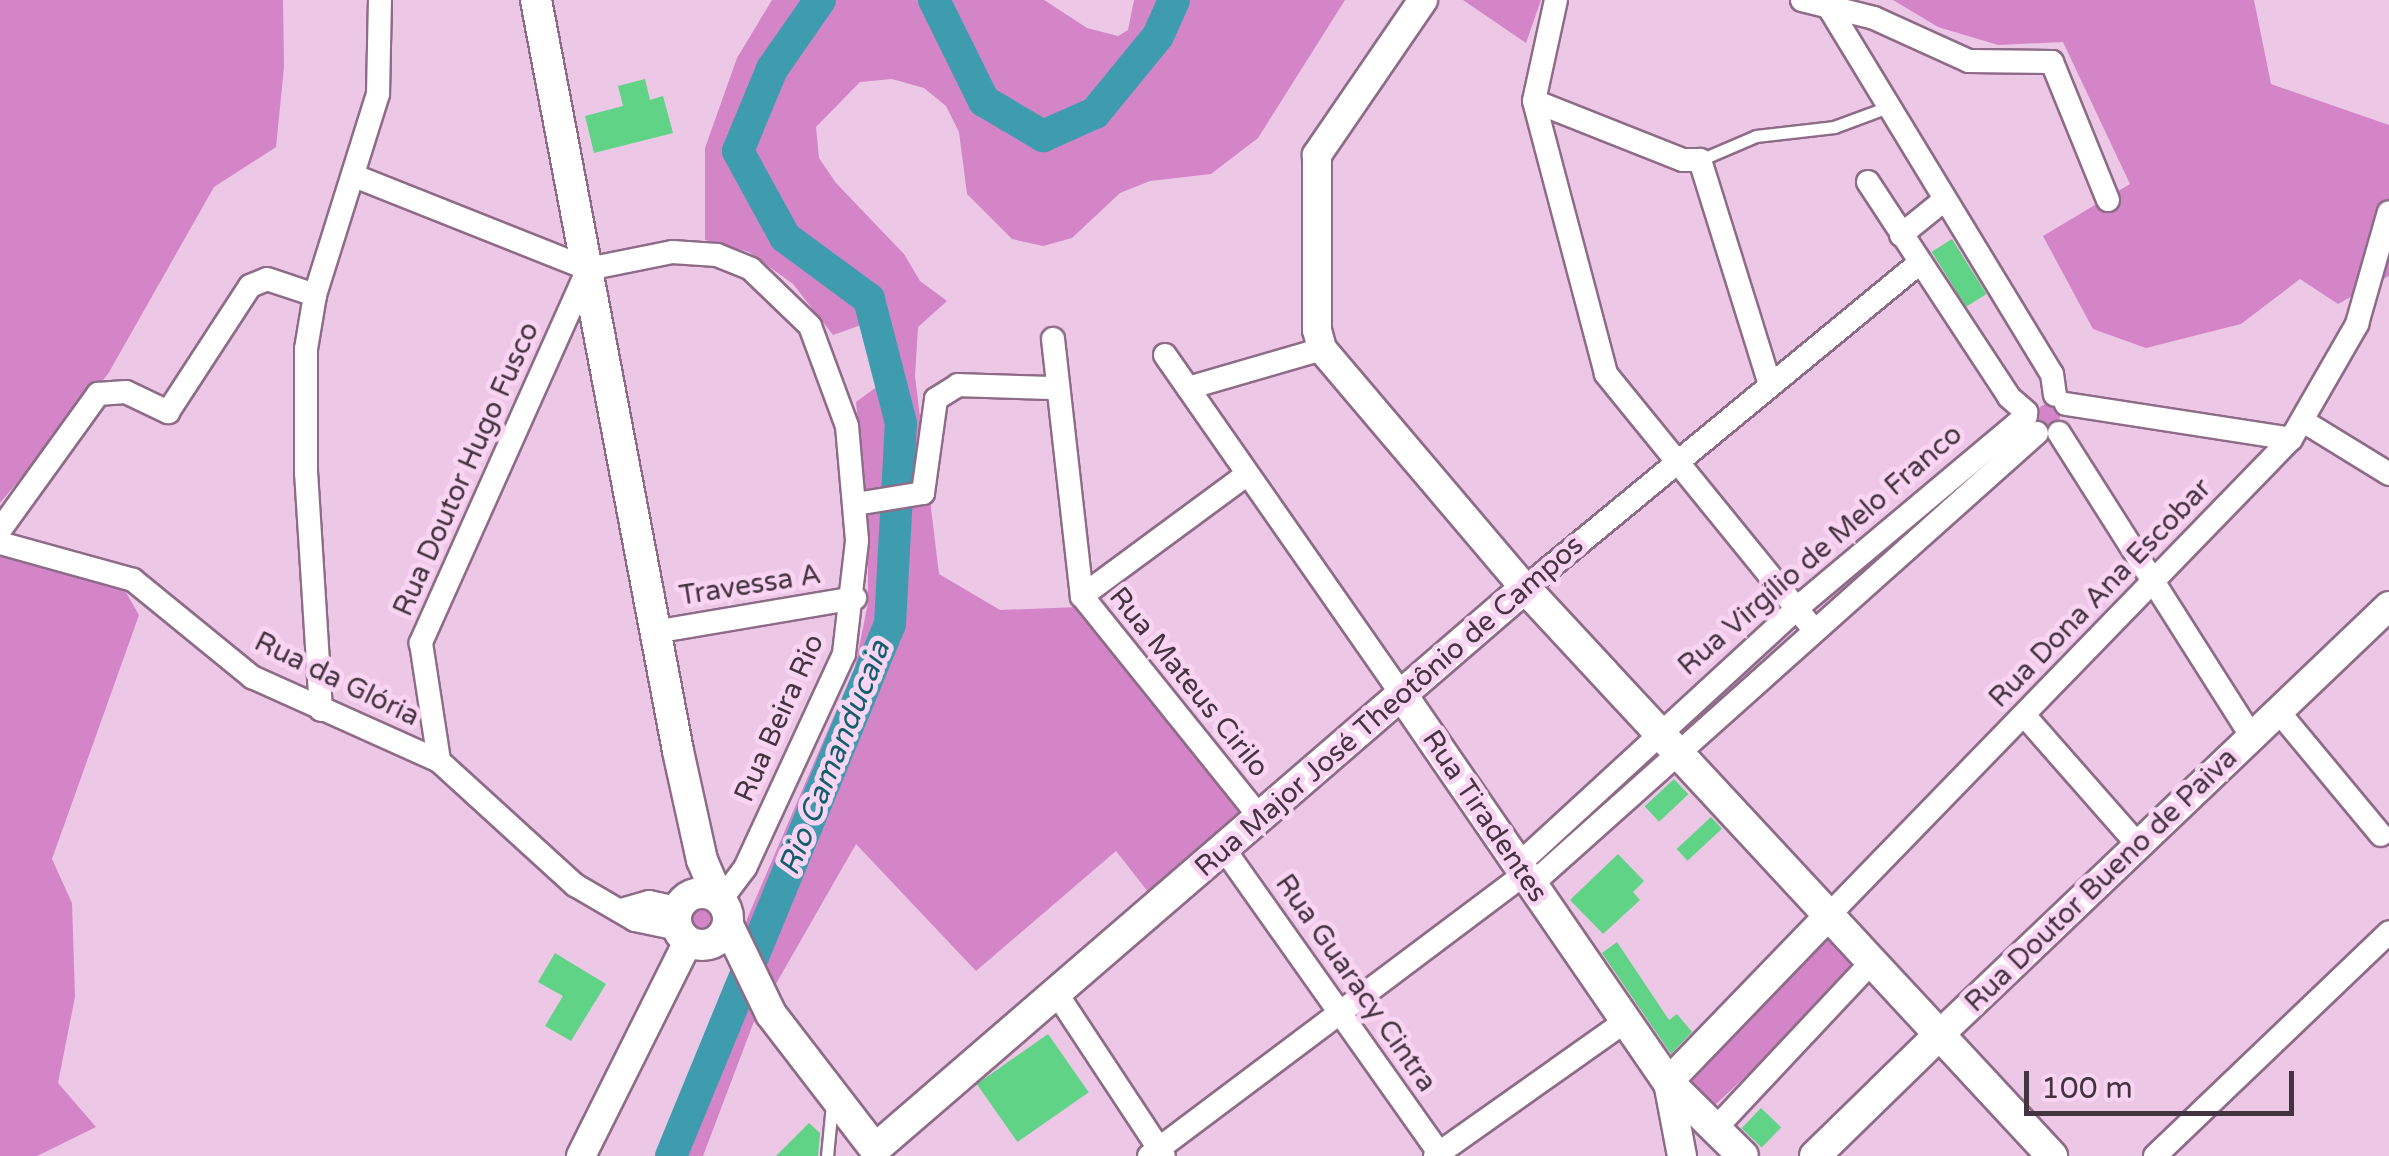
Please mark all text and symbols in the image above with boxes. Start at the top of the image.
street label: Rua Doutor Hugo Fusco [386,317,546,621]
street label: Rua Virgílio de Melo Franco [1671,417,1969,683]
street label: Rua Dona Ana Escobar [1982,471,2218,715]
street label: Rua Major José Theotônio de Campos [1188,528,1590,884]
street label: Travessa A [677,557,823,613]
street label: Rua Mateus Cirilo [1102,580,1276,784]
street label: Rua da Glória [249,625,425,733]
street label: Rua Beira Rio [727,629,831,807]
water label: Rio Camanducaia [772,636,898,880]
street label: Rua Tiradentes [1415,724,1555,908]
street label: Rua Doutor Bueno de Paiva [1958,741,2244,1019]
street label: Rua Guaracy Cintra [1268,868,1444,1098]
scale bar [2029,1051,2299,1113]
text: 100 m [2041,1070,2133,1107]

